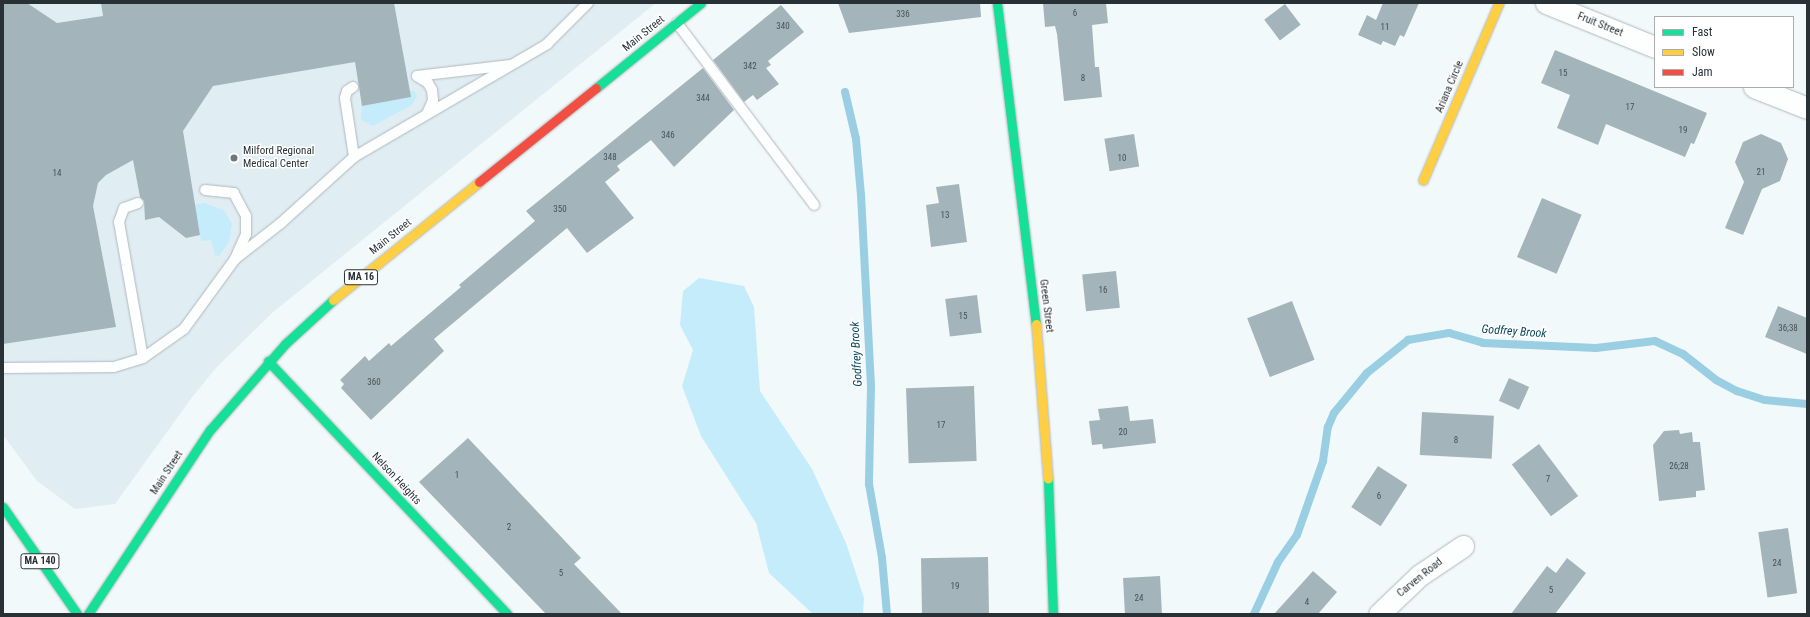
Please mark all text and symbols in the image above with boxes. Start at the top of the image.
house number: 6 [1073,8,1077,18]
house number: 336 [896,9,910,19]
street label: Fruit Street [1575,10,1625,40]
street label: Main Street [621,13,667,55]
legend [1654,16,1794,88]
house number: 340 [776,21,790,31]
house number: 11 [1381,22,1389,32]
text: Fast [1692,25,1712,39]
text: Slow [1692,45,1715,59]
street label: Ariana Circle [1433,59,1467,115]
house number: 342 [743,61,757,71]
text: Jam [1692,65,1713,79]
house number: 15 [1559,68,1567,78]
house number: 8 [1081,73,1085,83]
house number: 344 [696,93,710,103]
house number: 17 [1626,102,1634,112]
house number: 19 [1679,125,1687,135]
house number: 346 [661,130,675,140]
place label: Milford Regional Medical Center [243,145,314,171]
marker: Milford Regional Medical Center [228,152,240,164]
house number: 348 [603,152,617,162]
house number: 10 [1118,153,1126,163]
house number: 21 [1757,167,1765,177]
house number: 14 [53,168,61,178]
house number: 350 [553,204,567,214]
house number: 13 [941,210,949,220]
street label: Main Street [368,216,414,258]
road number: MA 16 [343,269,379,285]
street label: Green Street [1036,279,1056,333]
house number: 16 [1099,285,1107,295]
house number: 15 [959,311,967,321]
water label: Godfrey Brook [848,321,866,387]
water label: Godfrey Brook [1481,323,1547,341]
house number: 36;38 [1778,323,1798,333]
house number: 360 [367,377,381,387]
house number: 17 [937,420,945,430]
house number: 20 [1119,427,1127,437]
house number: 8 [1454,435,1458,445]
street label: Main Street [148,449,186,497]
street label: Nelson Heights [369,450,423,508]
house number: 26;28 [1669,461,1689,471]
house number: 1 [455,470,459,480]
house number: 7 [1546,474,1550,484]
house number: 6 [1377,491,1381,501]
house number: 2 [507,522,511,532]
road number: MA 140 [20,553,60,569]
street label: Carven Road [1395,556,1445,600]
house number: 24 [1773,558,1781,568]
house number: 5 [559,568,563,578]
house number: 19 [951,581,959,591]
house number: 5 [1549,585,1553,595]
house number: 24 [1135,593,1143,603]
house number: 4 [1305,597,1309,607]

